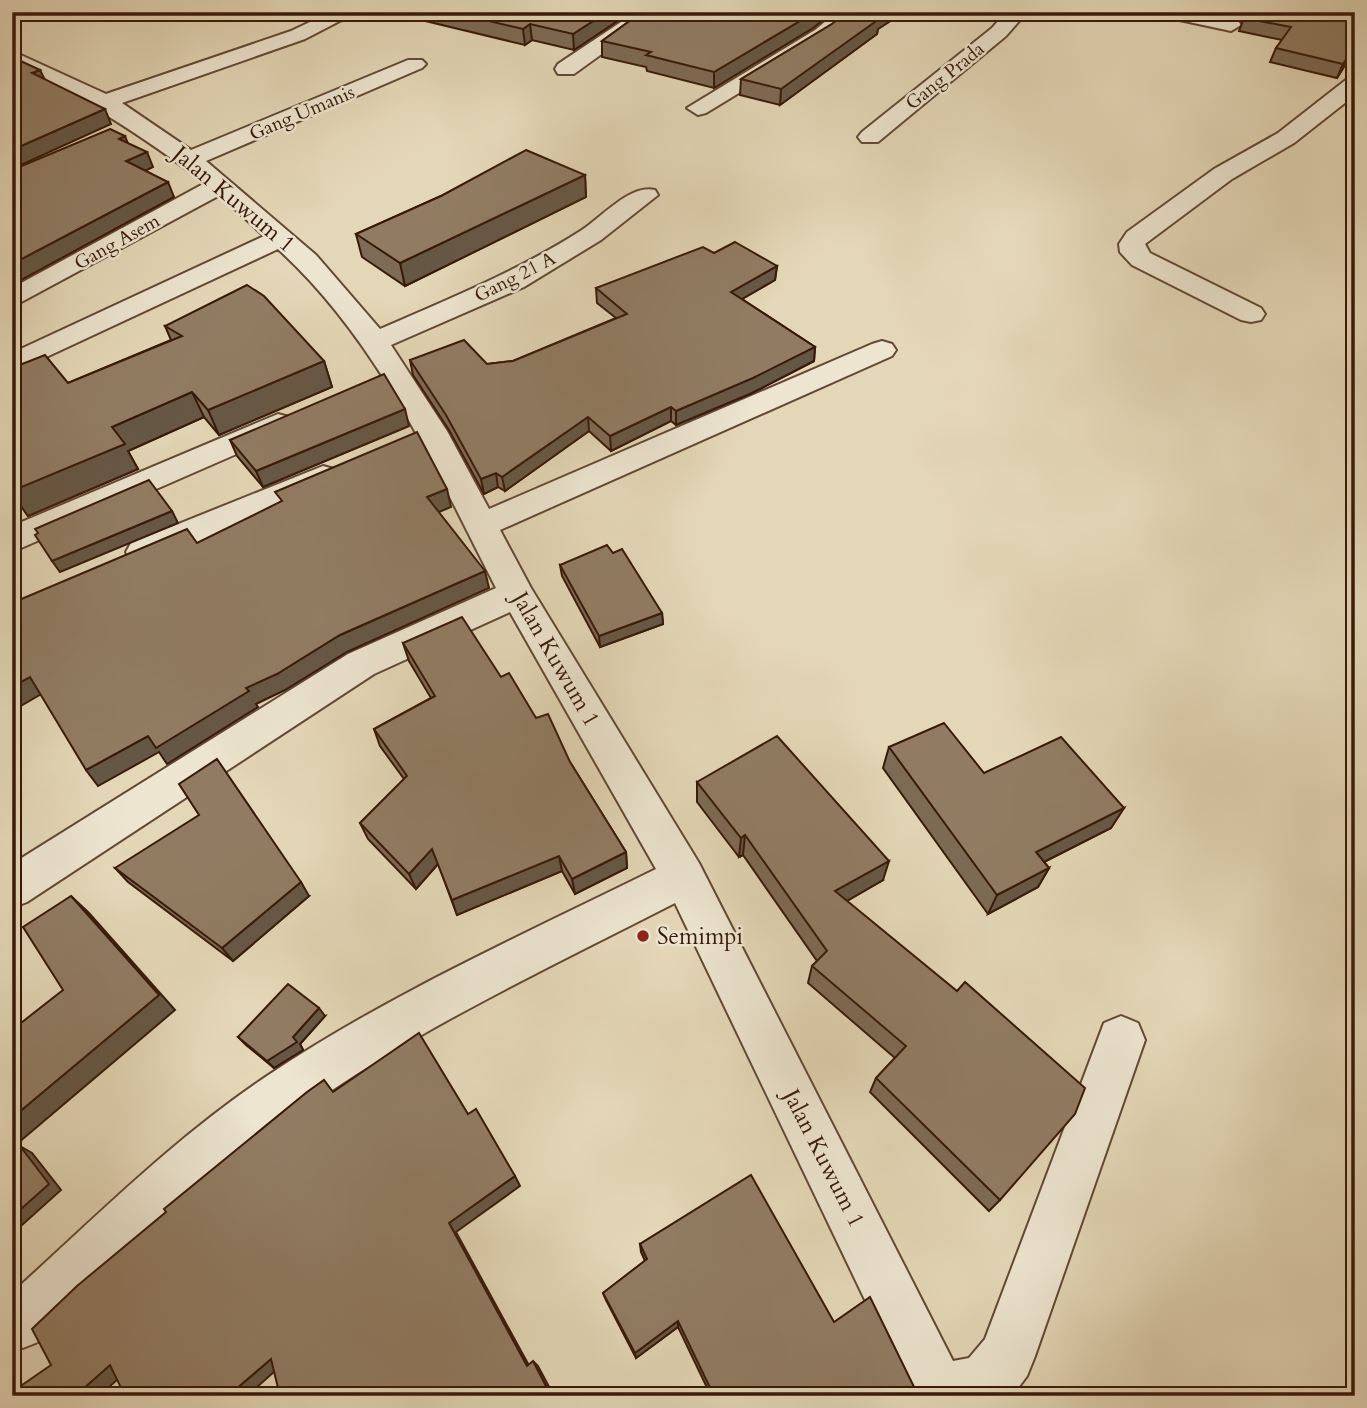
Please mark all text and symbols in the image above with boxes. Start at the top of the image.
street label: Gang Prada [900,36,990,116]
street label: Gang Umanis [245,79,359,147]
street label: Jalan Kuwum 1 [164,137,302,259]
street label: Gang Asem [69,207,165,276]
street label: Gang 21 A [470,245,560,309]
street label: Jalan Kuwum 1 [503,583,607,732]
place label: Semimpi [657,921,743,952]
marker: Semimpi [635,928,651,944]
street label: Jalan Kuwum 1 [775,1081,872,1232]

